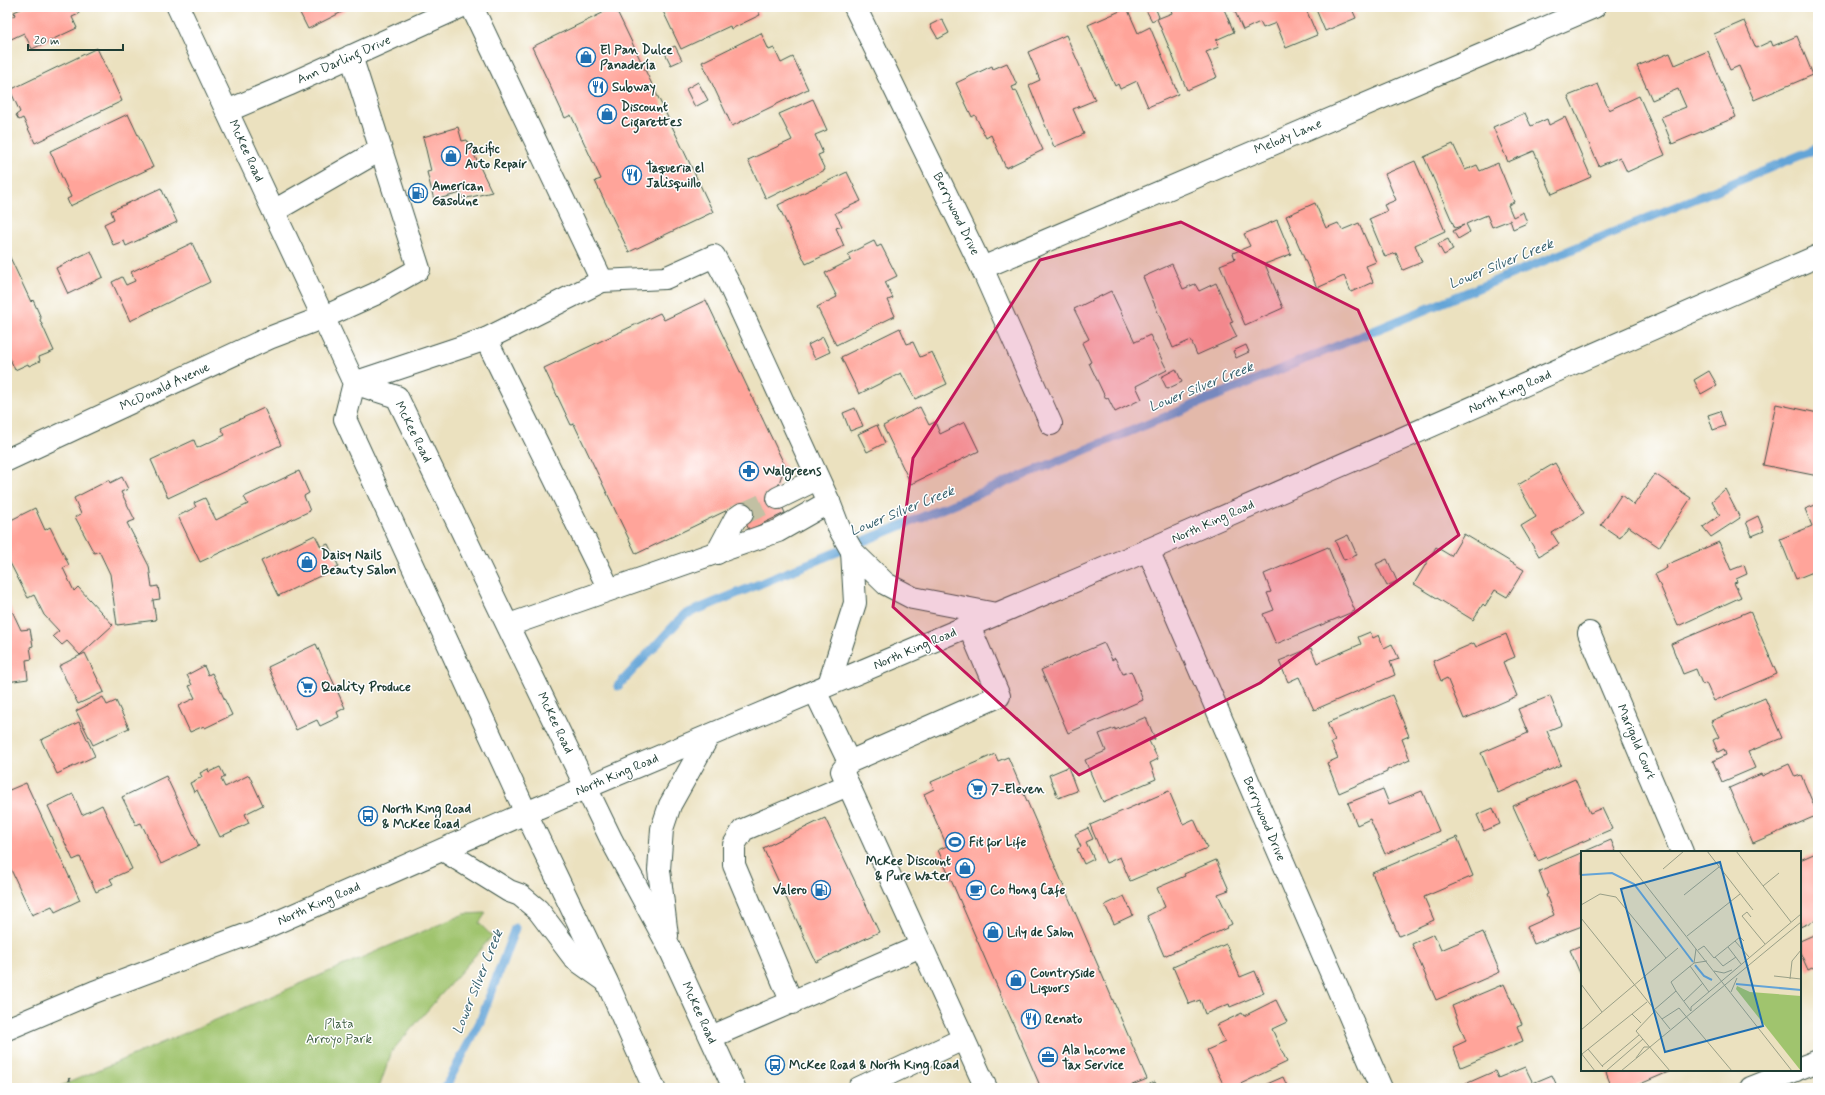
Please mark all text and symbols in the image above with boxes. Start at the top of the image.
scale bar [28,26,123,52]
street label: Ann Darling Drive [294,32,395,90]
text: 20 m [34,33,60,49]
place label: El Pan Dulce Panadería [600,42,673,74]
shop icon: El Pan Dulce Panadería [575,46,597,68]
restaurant icon: Subway [587,76,609,98]
place label: Subway [612,79,656,96]
place label: Discount Cigarettes [621,99,682,134]
shop icon: Discount Cigarettes [596,103,618,125]
street label: Melody Lane [1251,115,1325,159]
street label: McKee Road [224,117,268,185]
place label: Pacific Auto Repair [465,141,527,173]
shop icon: Pacific Auto Repair [440,145,462,167]
place label: Taqueria el Jalisquillo [646,160,704,192]
restaurant icon: Taqueria el Jalisquillo [621,164,643,186]
street label: Berrywood Drive [929,170,983,258]
place label: American Gasoline [432,178,484,210]
fuel station icon: American Gasoline [407,182,429,204]
water label: Lower Silver Creek [1446,234,1557,293]
water label: Lower Silver Creek [1146,357,1257,416]
street label: McDonald Avenue [117,359,213,415]
street label: North King Road [1466,366,1554,419]
street label: McKee Road [390,398,436,466]
pharmacy icon: Walgreens [738,460,760,482]
place label: Walgreens [762,463,821,482]
water label: Lower Silver Creek [847,481,958,540]
street label: North King Road [1169,496,1257,549]
place label: Daisy Nails Beauty Salon [321,547,397,579]
shop icon: Daisy Nails Beauty Salon [296,551,318,573]
street label: North King Road [871,624,960,675]
supermarket icon: Quality Produce [296,676,318,698]
place label: Quality Produce [321,679,411,696]
street label: McKee Road [533,689,577,757]
street label: Marigold Court [1612,702,1660,783]
street label: North King Road [573,750,662,801]
street label: Berrywood Drive [1239,774,1289,864]
supermarket icon: 7-Eleven [966,778,988,800]
place label: 7-Eleven [991,781,1045,798]
place label: North King Road & McKee Road [382,801,471,833]
bus stop icon: North King Road & McKee Road [357,805,379,827]
sports icon: Fit for Life [944,831,966,853]
place label: Fit for Life [969,834,1026,853]
inset map [1581,851,1801,1071]
place label: McKee Discount & Pure Water [866,853,952,885]
shop icon: McKee Discount & Pure Water [954,857,976,879]
street label: North King Road [275,878,363,931]
fuel station icon: Valero [810,879,832,901]
cafe icon: Co Hong Cafe [965,879,987,901]
place label: Valero [773,882,808,899]
place label: Co Hong Cafe [990,882,1065,900]
shop icon: Lily de Salon [982,921,1004,943]
place label: Lily de Salon [1007,924,1074,941]
water label: Lower Silver Creek [449,926,508,1037]
place label: Countryside Liquors [1030,965,1095,997]
shop icon: Countryside Liquors [1005,969,1027,991]
street label: McKee Road [677,979,721,1047]
restaurant icon: Renato [1020,1008,1042,1030]
place label: Renato [1045,1011,1082,1028]
park label: Plata Arroyo Park [306,1016,372,1048]
place label: Ala Income Tax Service [1062,1042,1126,1074]
office icon: Ala Income Tax Service [1037,1046,1059,1068]
bus stop icon: McKee Road & North King Road [764,1054,786,1076]
place label: McKee Road & North King Road [789,1057,959,1076]

